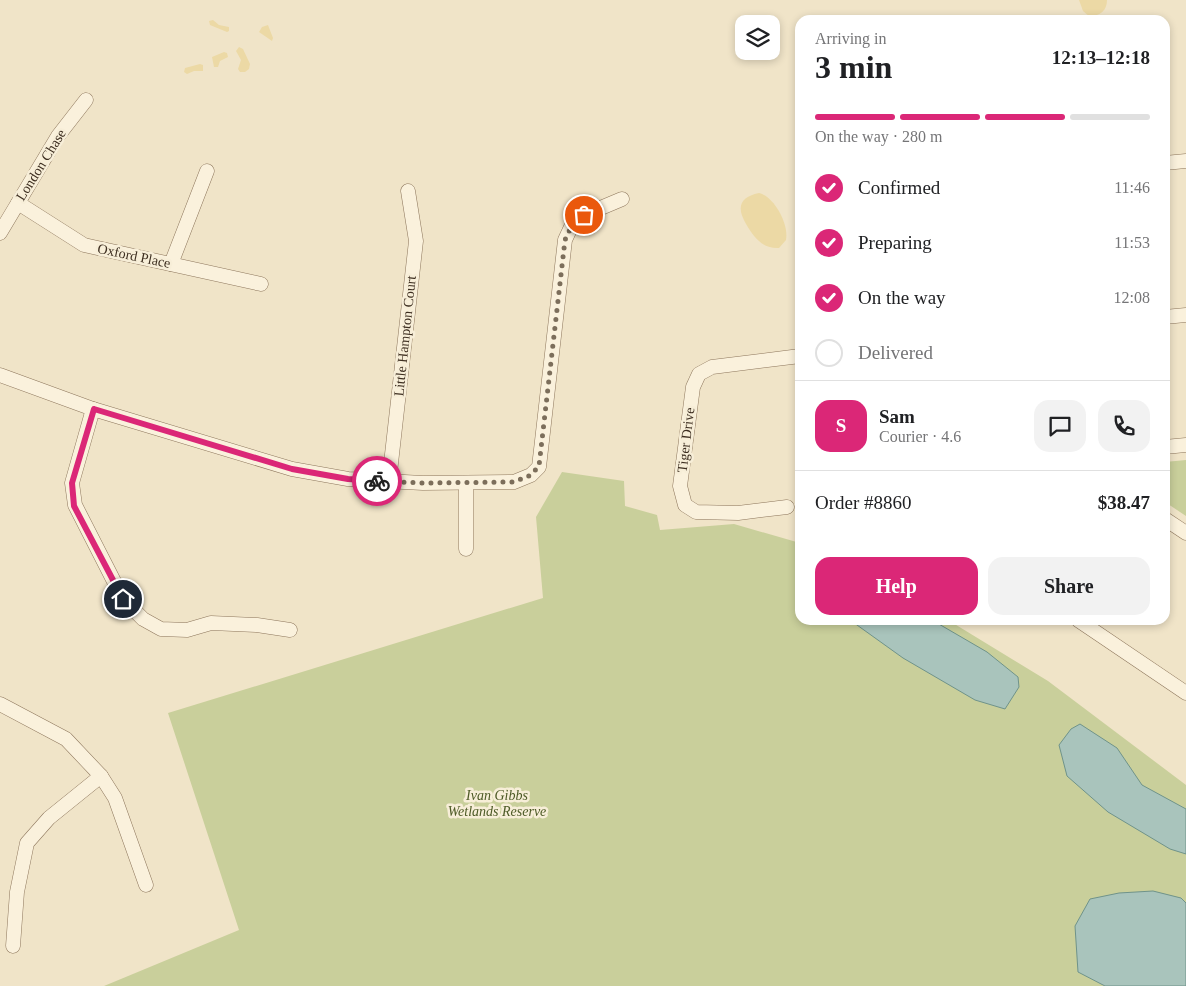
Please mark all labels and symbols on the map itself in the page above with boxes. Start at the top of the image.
street label: London Chase [13,127,69,203]
pin [563,194,605,236]
street label: Oxford Place [96,241,172,271]
street label: Little Hampton Court [391,275,419,397]
street label: Tiger Drive [675,407,697,473]
courier [352,456,402,506]
pin [102,578,144,620]
park label: Ivan Gibbs Wetlands Reserve [448,788,546,819]

